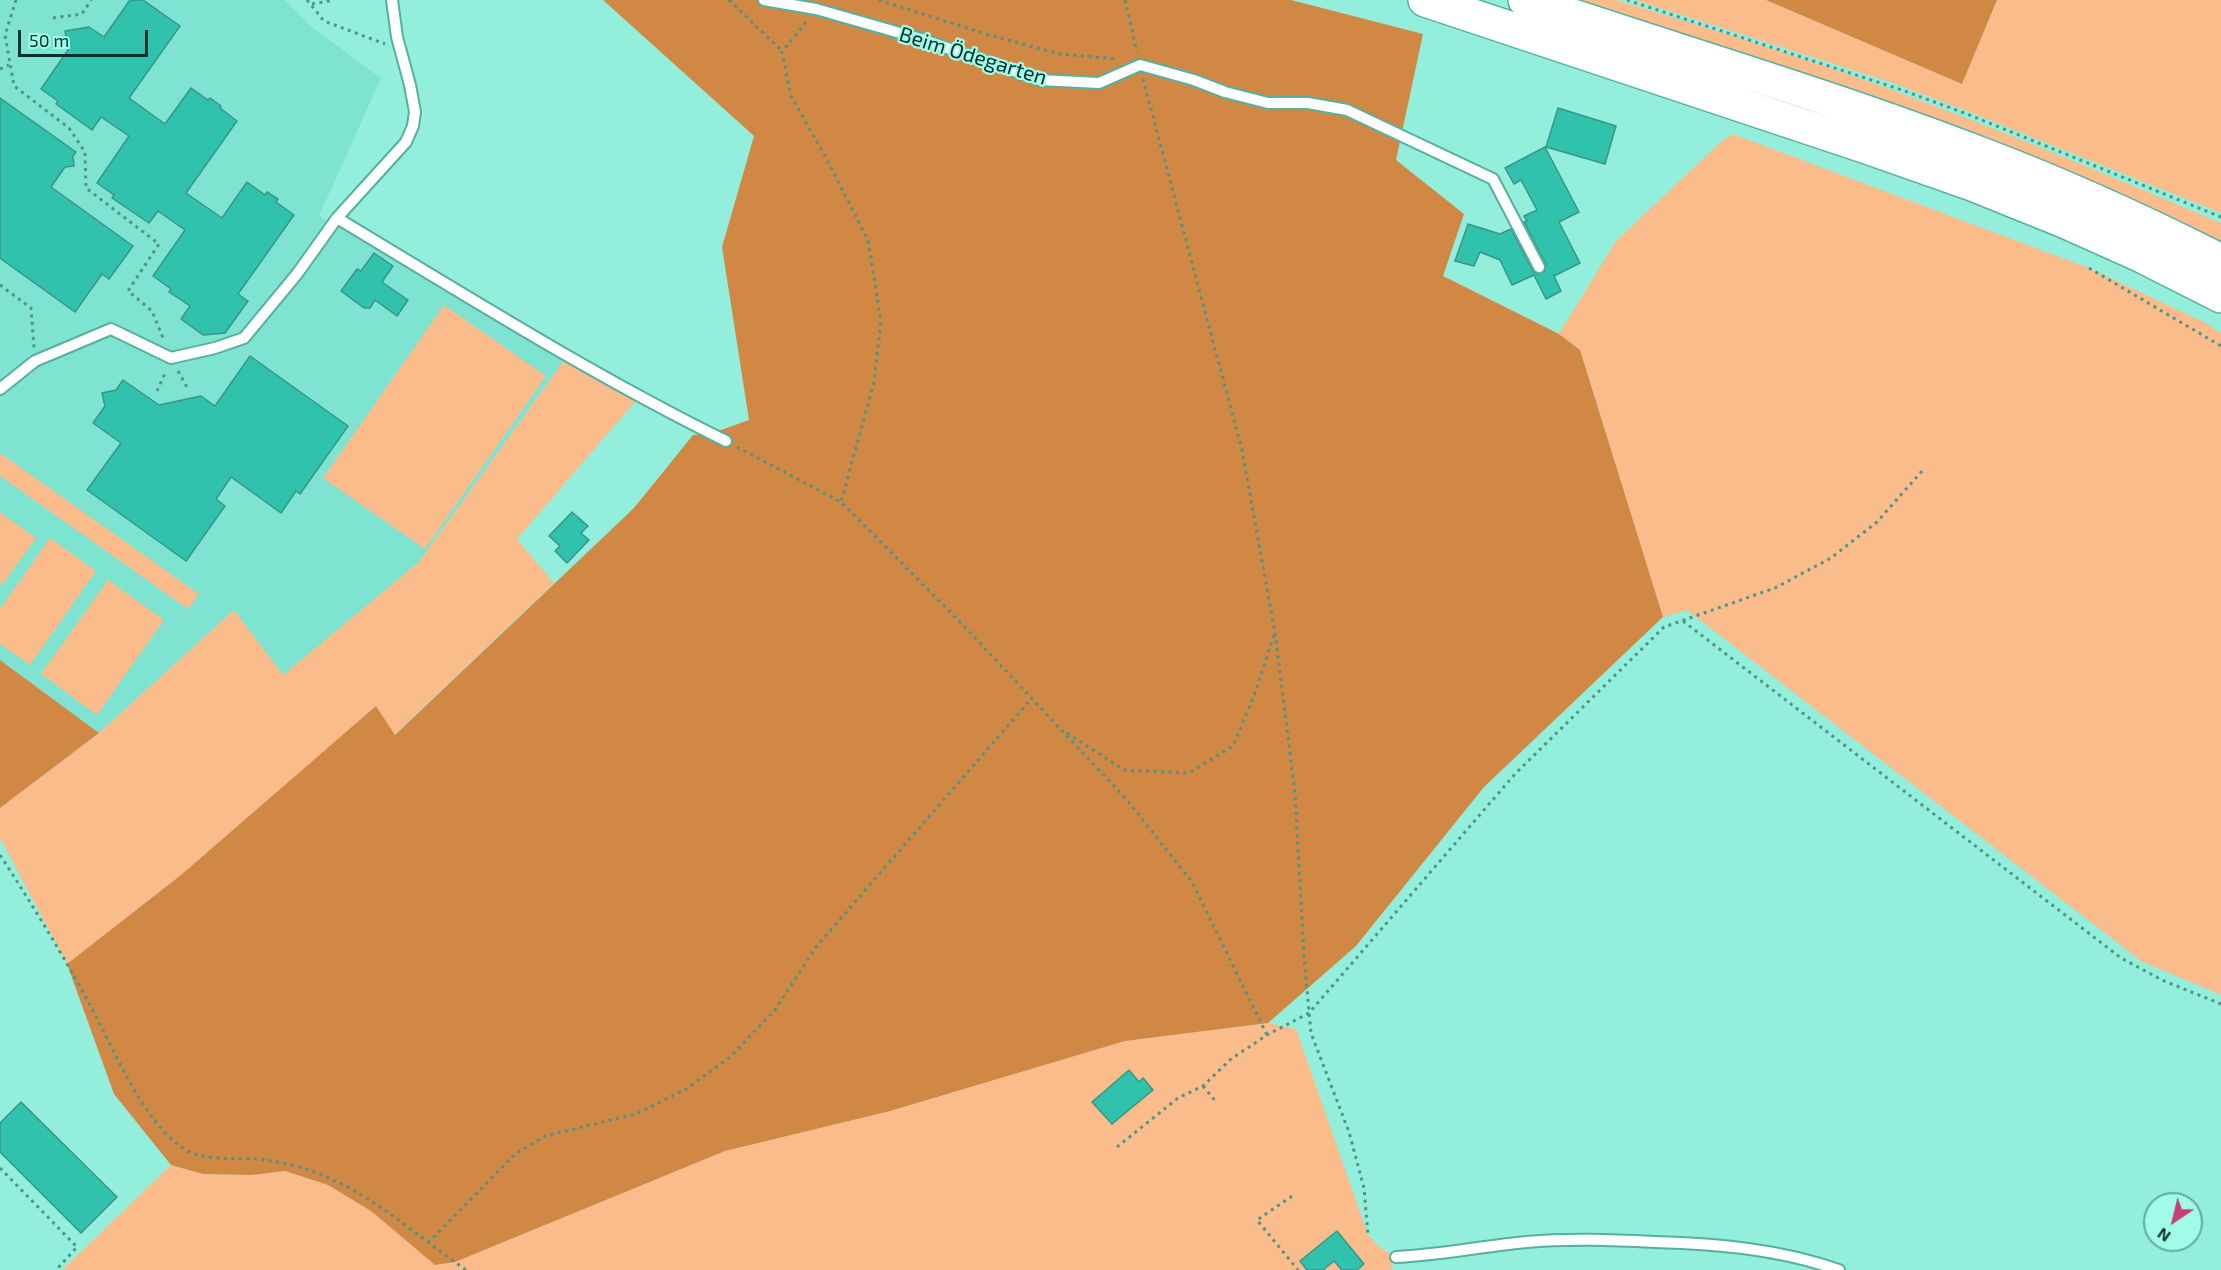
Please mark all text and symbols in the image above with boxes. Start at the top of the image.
scale bar [21,18,152,56]
street label: Beim Ödegarten [896,22,1050,90]
text: 50 m [29,29,69,51]
north arrow [2143,1192,2203,1252]
text: N [2153,1224,2174,1247]

